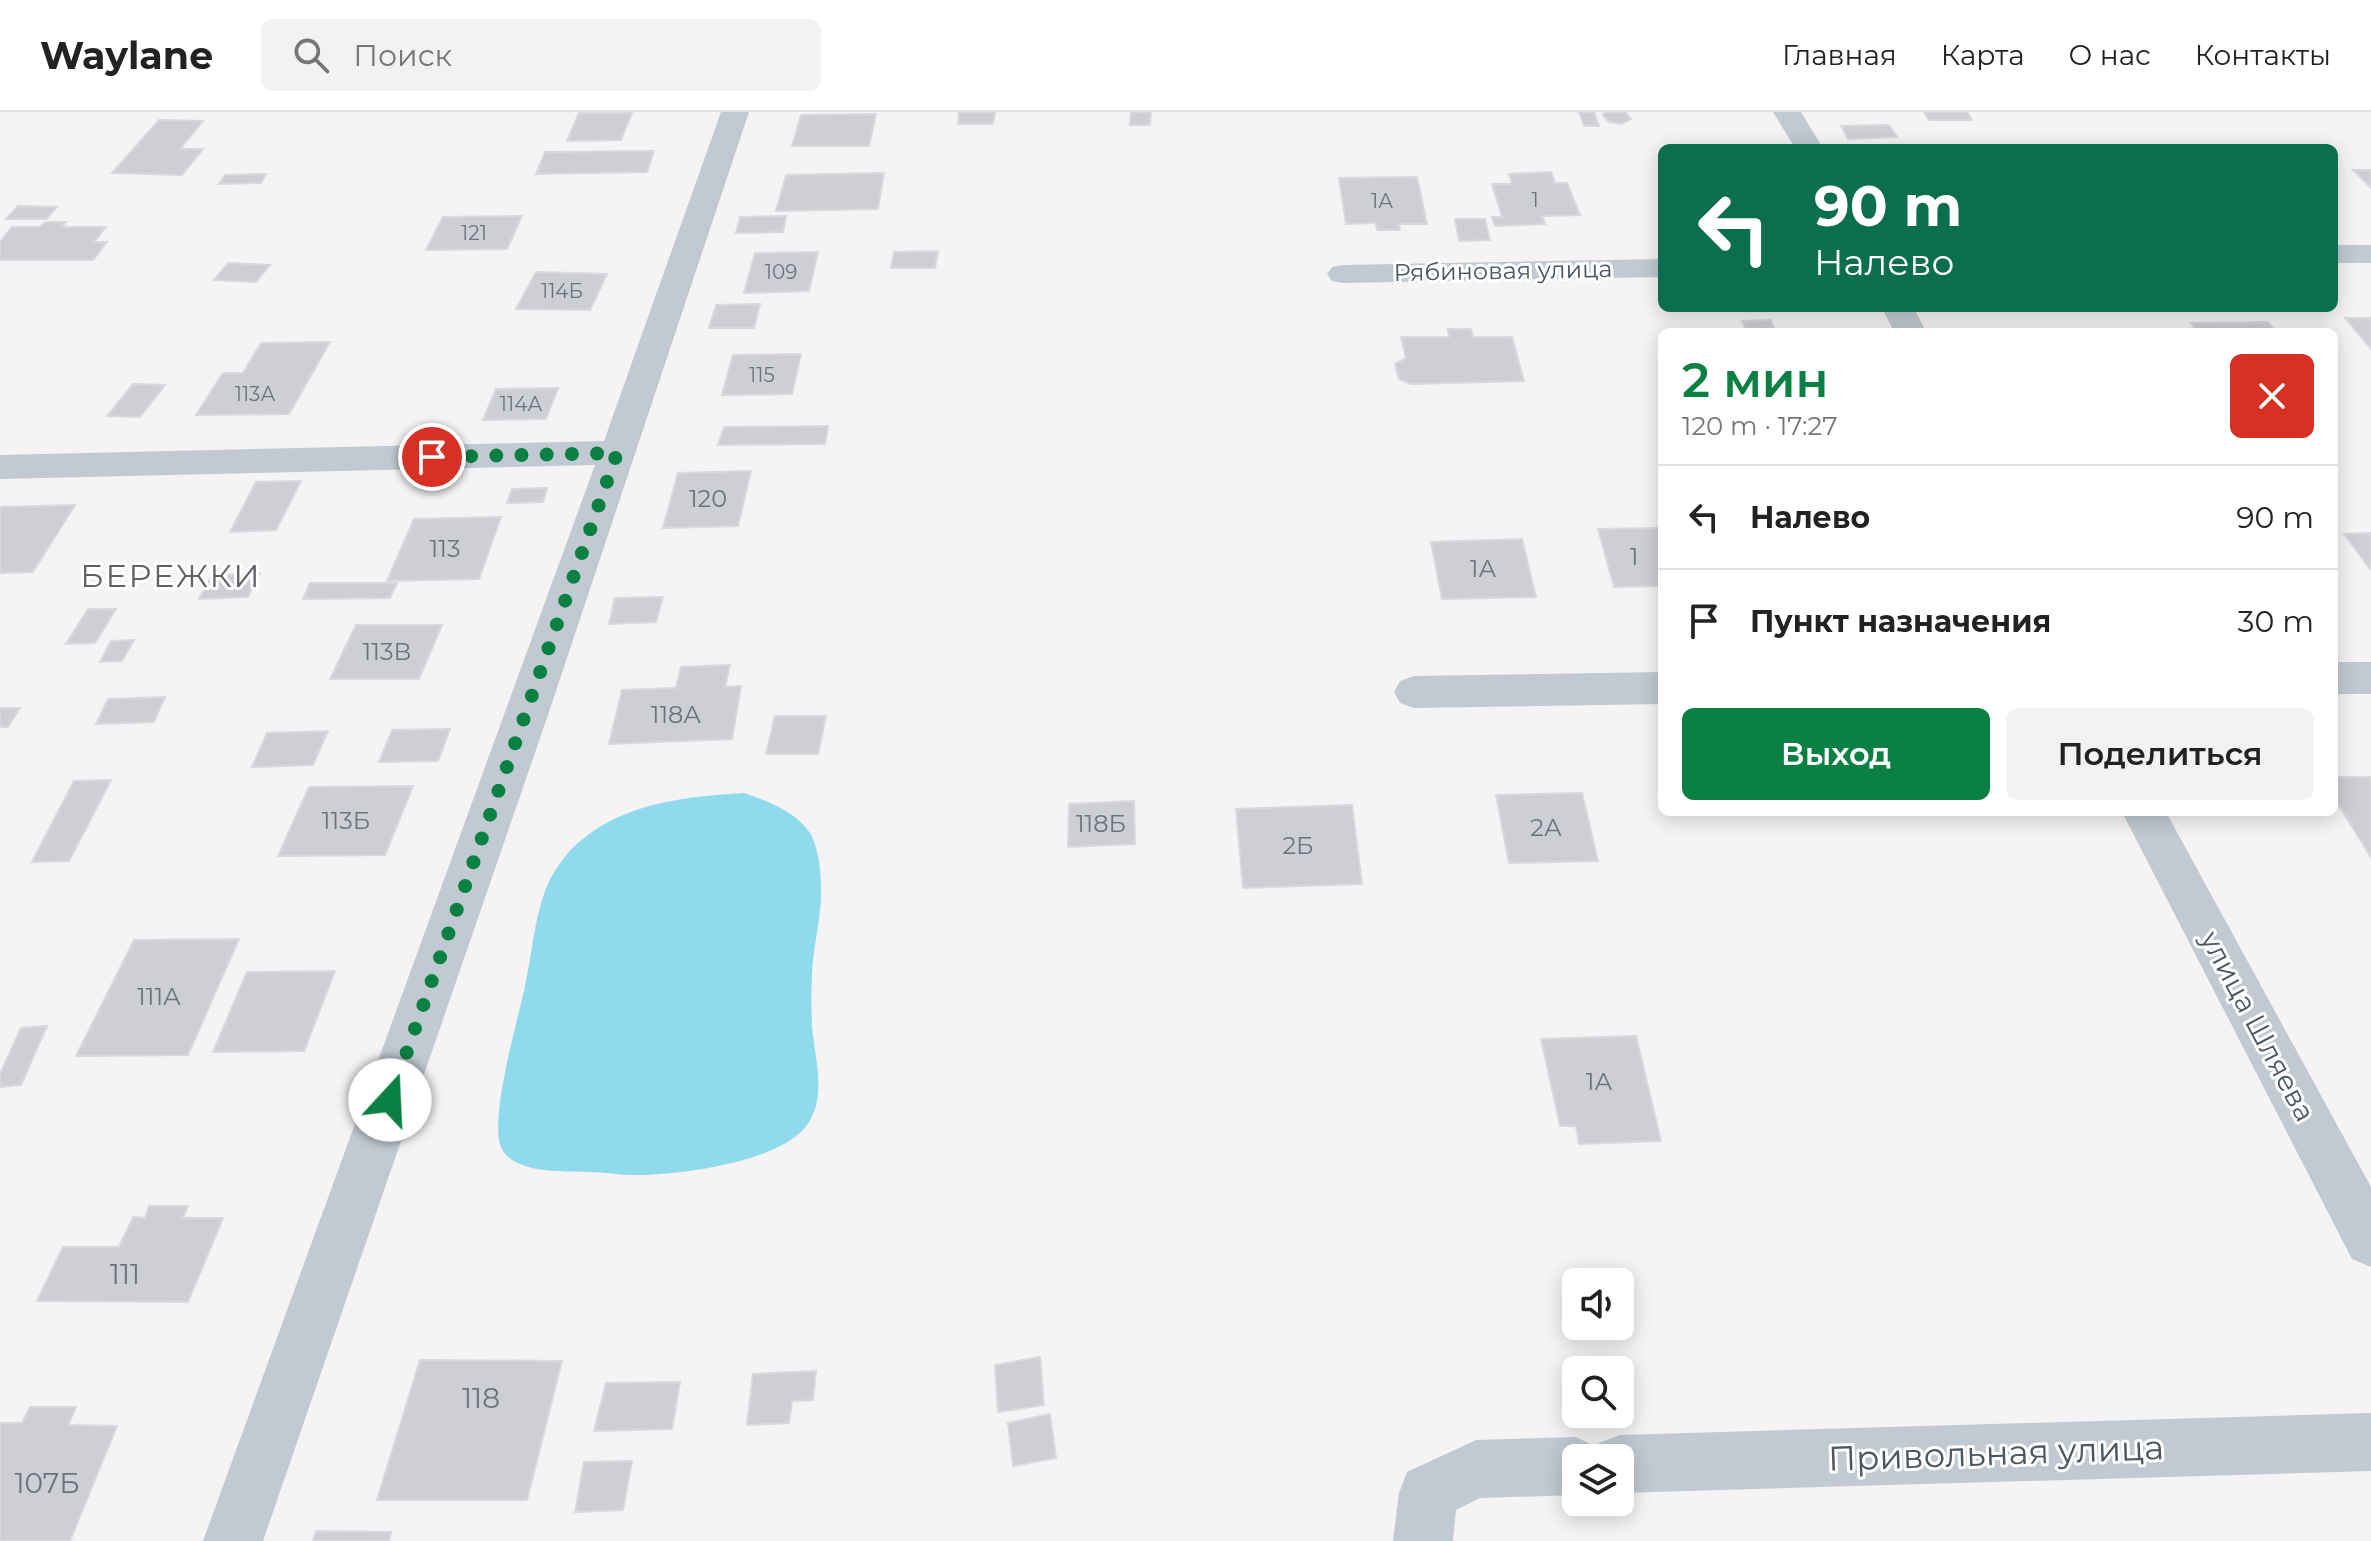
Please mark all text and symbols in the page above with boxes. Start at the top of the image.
search box [261,19,821,91]
text: Waylane [40,32,213,79]
icon: search [289,33,333,77]
text: Поиск [353,37,452,74]
text: Главная [1782,38,1897,72]
text: Карта [1941,38,2025,72]
text: О нас [2069,38,2151,72]
text: Контакты [2195,38,2331,72]
text: 90 m [1814,172,1962,240]
icon: left [1682,176,1786,280]
house number: 1 [1531,188,1539,212]
house number: 1А [1371,189,1393,213]
house number: 121 [461,221,487,245]
text: Налево [1814,240,1954,284]
street label: Рябиновая улица [1393,254,1613,287]
house number: 109 [765,260,797,284]
house number: 114Б [541,279,583,303]
text: 2 мин [1682,351,1829,409]
button: close [2230,354,2314,438]
house number: 115 [749,363,775,387]
house number: 113А [235,382,275,406]
house number: 114А [500,392,542,416]
text: 120 m · 17:27 [1682,410,1838,442]
pin [398,423,466,491]
icon: arrive [410,435,454,479]
house number: 120 [689,484,727,513]
icon: left [1682,495,1726,539]
text: Налево [1750,499,1870,536]
text: 90 m [2236,499,2314,536]
house number: 113 [430,534,460,563]
house number: 1 [1630,542,1638,571]
house number: 1А [1470,554,1496,583]
district label: БЕРЕЖКИ [80,556,262,595]
icon: arrive [1682,599,1726,643]
text: Пункт назначения [1750,603,2051,640]
text: 30 m [2238,603,2314,640]
house number: 113В [363,637,411,666]
house number: 118А [651,700,701,729]
button: Выход [1682,708,1990,800]
button: Поделиться [2006,708,2314,800]
house number: 113Б [322,806,370,835]
house number: 118Б [1076,809,1126,838]
house number: 2А [1530,813,1562,842]
house number: 2Б [1282,831,1314,860]
street label: улица Шляева [2193,924,2322,1127]
house number: 111А [137,982,181,1011]
position arrow [348,1058,432,1142]
house number: 1А [1586,1067,1612,1096]
house number: 111 [110,1257,140,1291]
map controls [1562,1268,1634,1516]
button: sound [1562,1268,1634,1340]
button: search [1562,1356,1634,1428]
house number: 118 [462,1381,500,1415]
street label: Привольная улица [1827,1426,2165,1480]
button: layers [1562,1444,1634,1516]
house number: 107Б [14,1466,80,1500]

